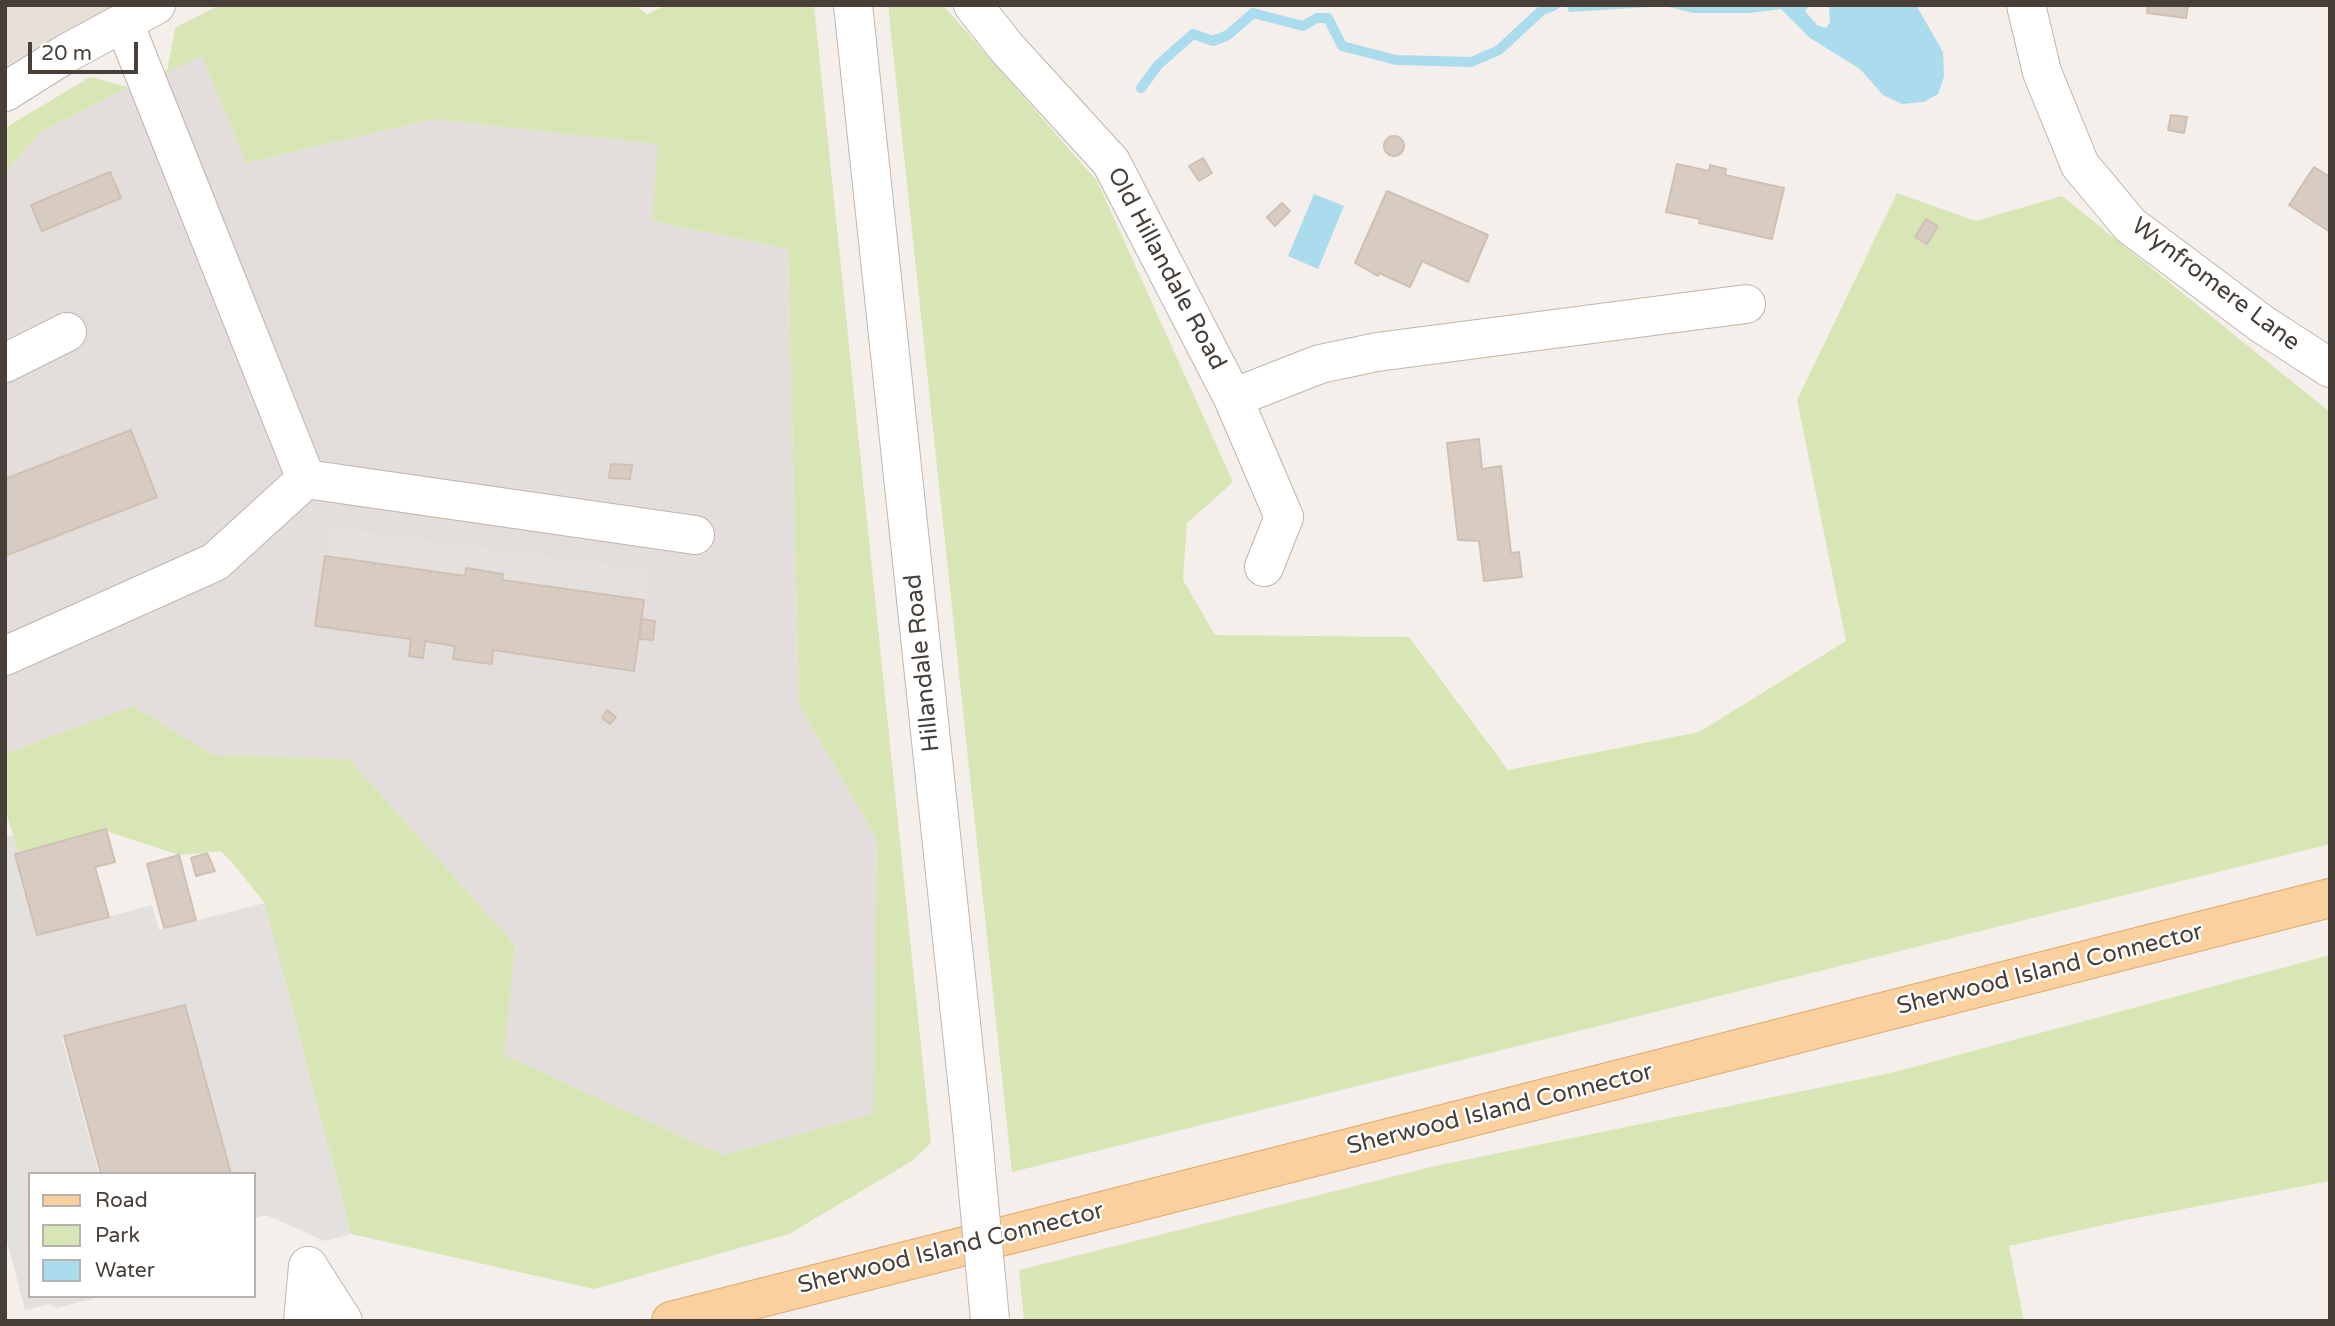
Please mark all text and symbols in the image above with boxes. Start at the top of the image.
scale bar [32,28,142,72]
text: 20 m [41,41,92,66]
street label: Old Hillandale Road [1100,163,1232,375]
street label: Wynfromere Lane [2125,212,2305,358]
street label: Hillandale Road [899,573,947,753]
street label: Sherwood Island Connector [1894,918,2206,1022]
street label: Sherwood Island Connector [1344,1058,1656,1162]
legend [28,1172,256,1298]
text: Road [95,1188,148,1213]
street label: Sherwood Island Connector [795,1197,1107,1301]
text: Park [95,1223,140,1248]
text: Water [95,1258,155,1283]

